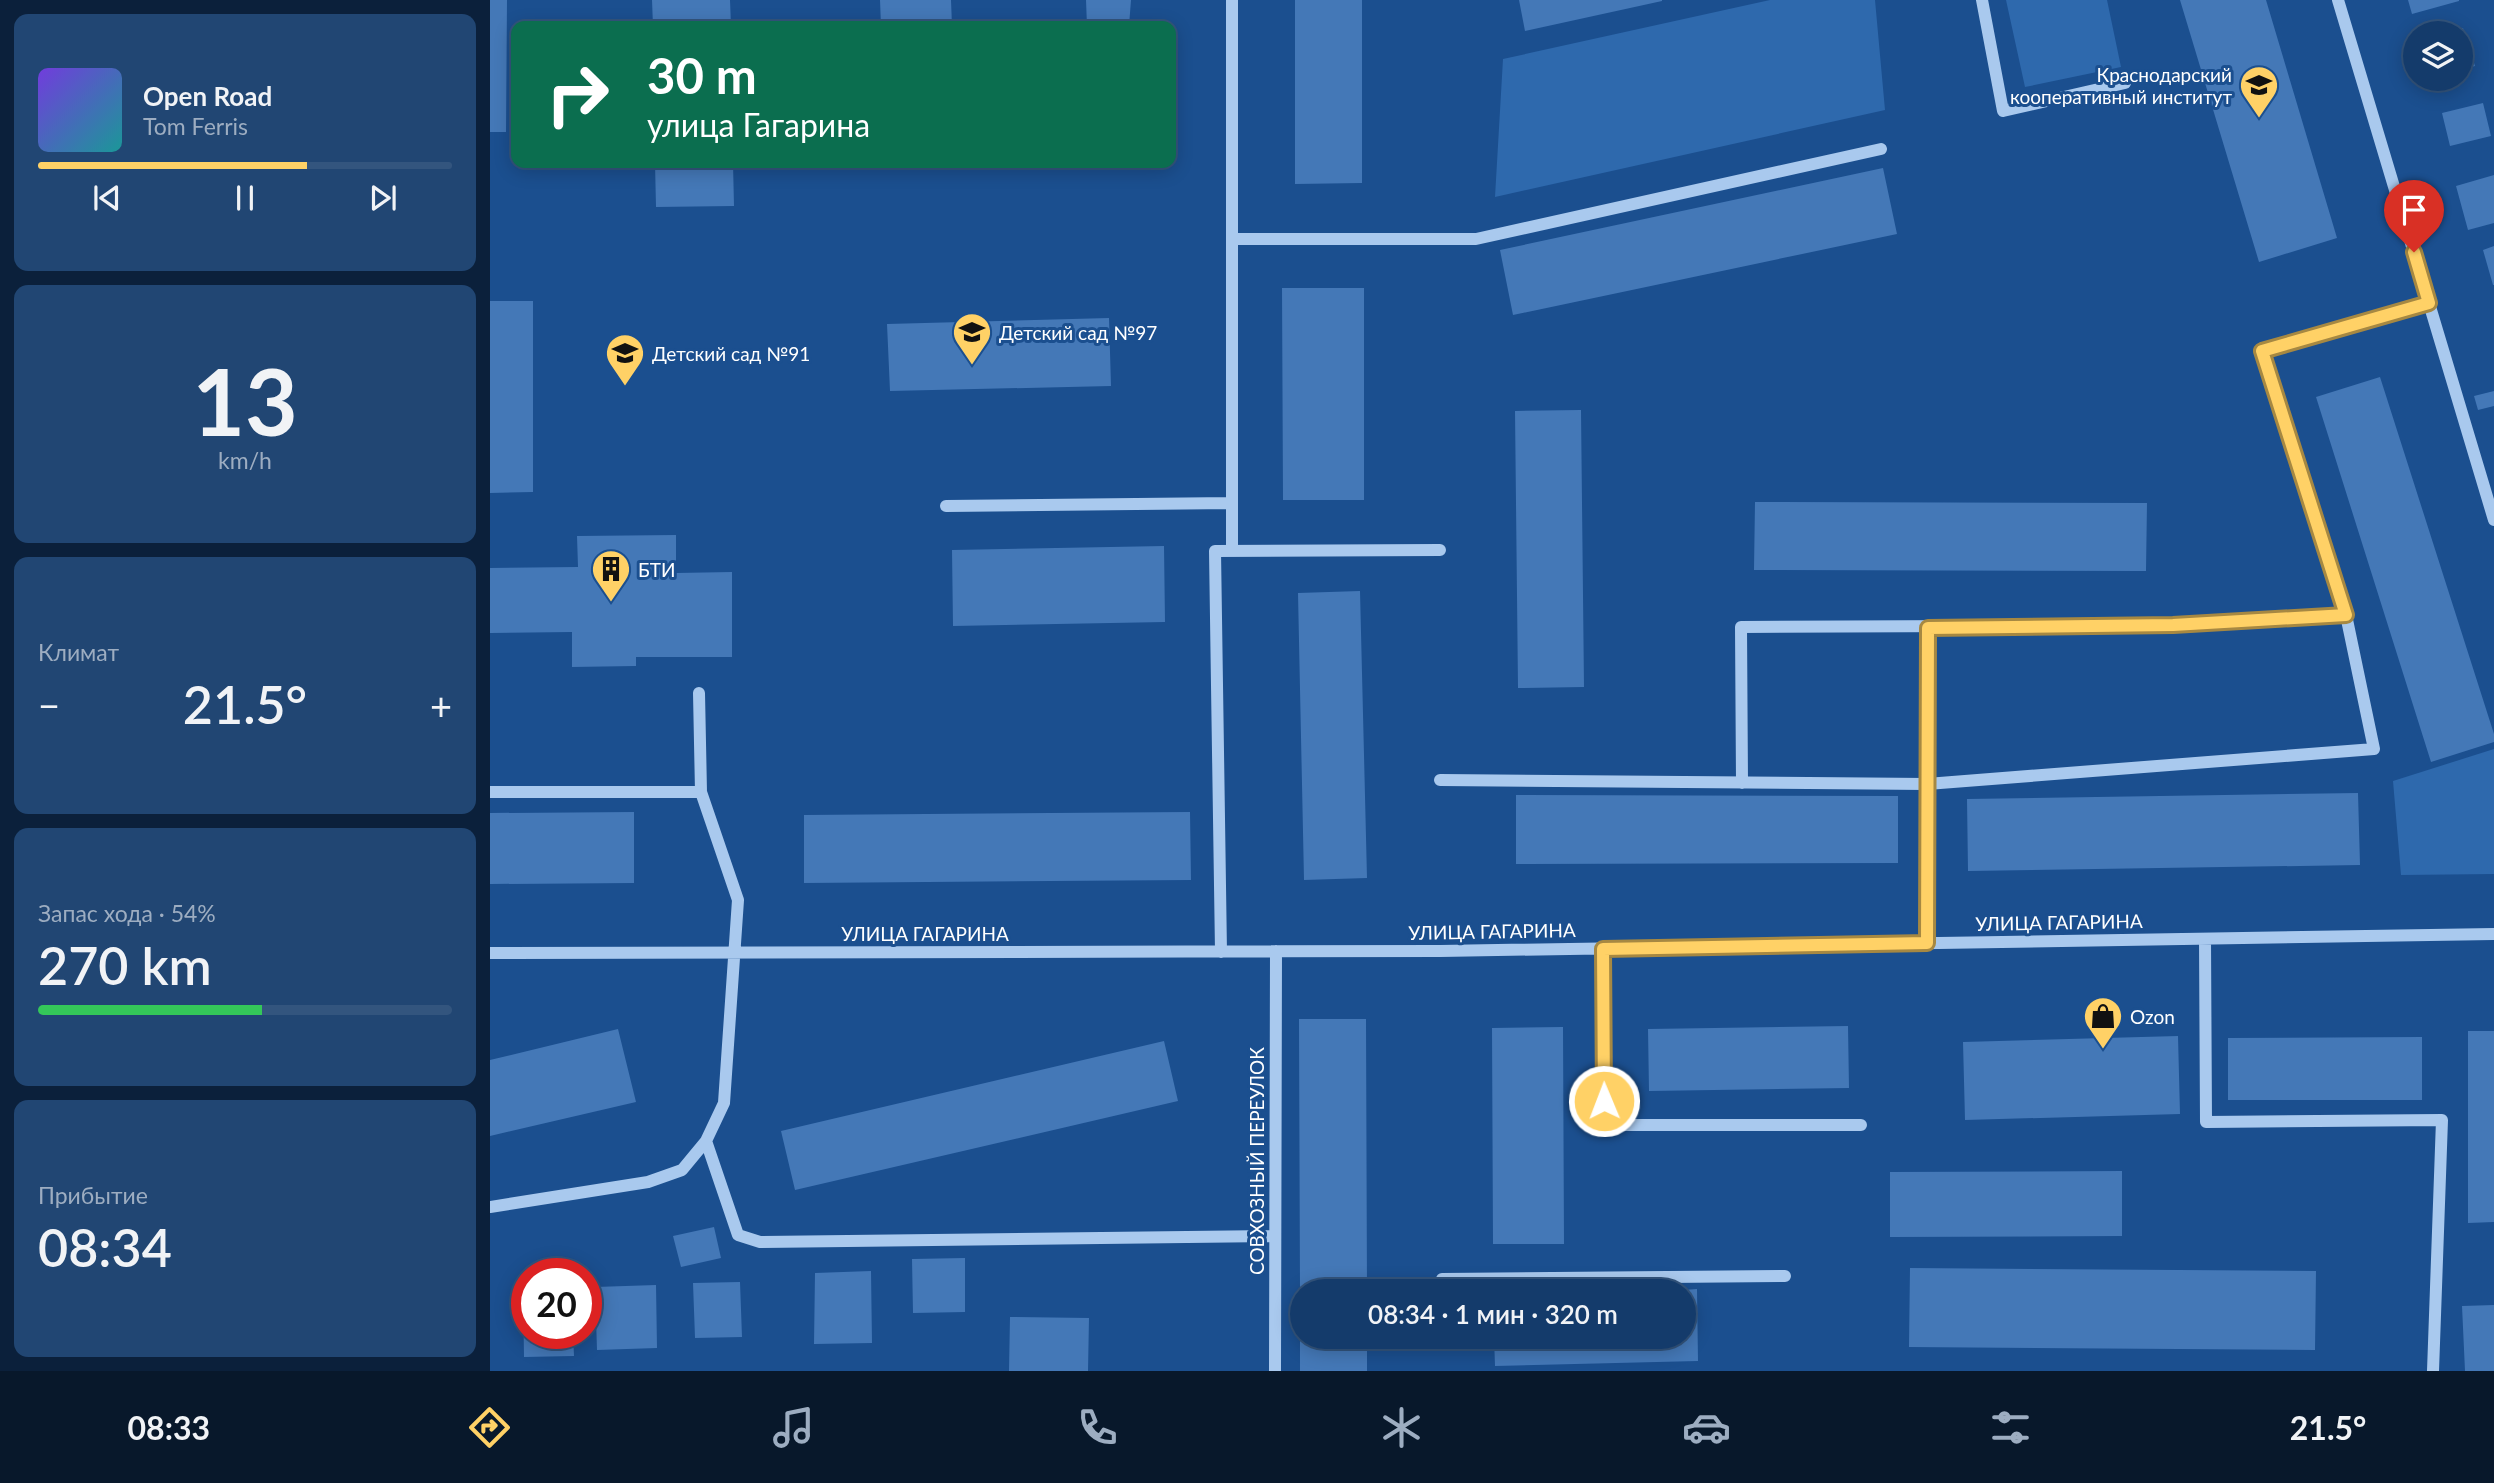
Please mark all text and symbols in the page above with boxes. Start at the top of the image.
map controls [2403,21,2473,91]
button: layers [2403,21,2473,91]
text: 30 m [647,46,757,104]
icon: right [532,49,623,140]
place label: Краснодарский кооперативный институт [2010,63,2232,108]
school or university icon: Краснодарский кооперативный институт [2238,64,2280,119]
text: Open Road [143,80,272,112]
text: улица Гагарина [647,105,870,144]
text: Tom Ferris [143,112,248,140]
icon: previous [88,179,126,217]
icon: pause [226,179,264,217]
icon: next [364,179,402,217]
pin [2384,180,2444,252]
icon: arrive [2395,191,2433,229]
school or university icon: Детский сад №97 [951,311,993,366]
place label: Детский сад №97 [999,321,1157,344]
school or university icon: Детский сад №91 [604,332,646,387]
place label: Детский сад №91 [652,342,810,365]
text: 13 [192,346,298,455]
text: km/h [218,446,272,474]
building icon: БТИ [590,548,632,603]
place label: БТИ [638,558,676,581]
text: Климат [38,638,119,666]
text: 21.5° [183,673,307,735]
text: − [38,682,60,728]
text: + [430,682,452,728]
text: Запас хода · 54% [38,899,216,927]
street label: УЛИЦА ГАГАРИНА [1975,909,2143,935]
street label: УЛИЦА ГАГАРИНА [1408,918,1576,944]
street label: УЛИЦА ГАГАРИНА [841,922,1009,945]
text: 270 km [38,934,212,996]
shop icon: Ozon [2082,995,2124,1050]
place label: Ozon [2130,1005,2175,1028]
street label: СОВХОЗНЫЙ ПЕРЕУЛОК [1245,1047,1268,1275]
position arrow [1567,1064,1641,1138]
text: Прибытие [38,1181,148,1209]
text: 08:34 [38,1216,172,1278]
speed limit sign: 20 [511,1258,602,1349]
text: 08:34 · 1 мин · 320 m [1368,1298,1618,1330]
icon: directions [465,1403,514,1452]
icon: music [769,1403,818,1452]
icon: phone [1073,1403,1122,1452]
icon: climate [1377,1403,1426,1452]
icon: car [1682,1403,1731,1452]
icon: filters [1986,1403,2035,1452]
text: 08:33 [128,1408,210,1447]
text: 21.5° [2290,1408,2366,1447]

